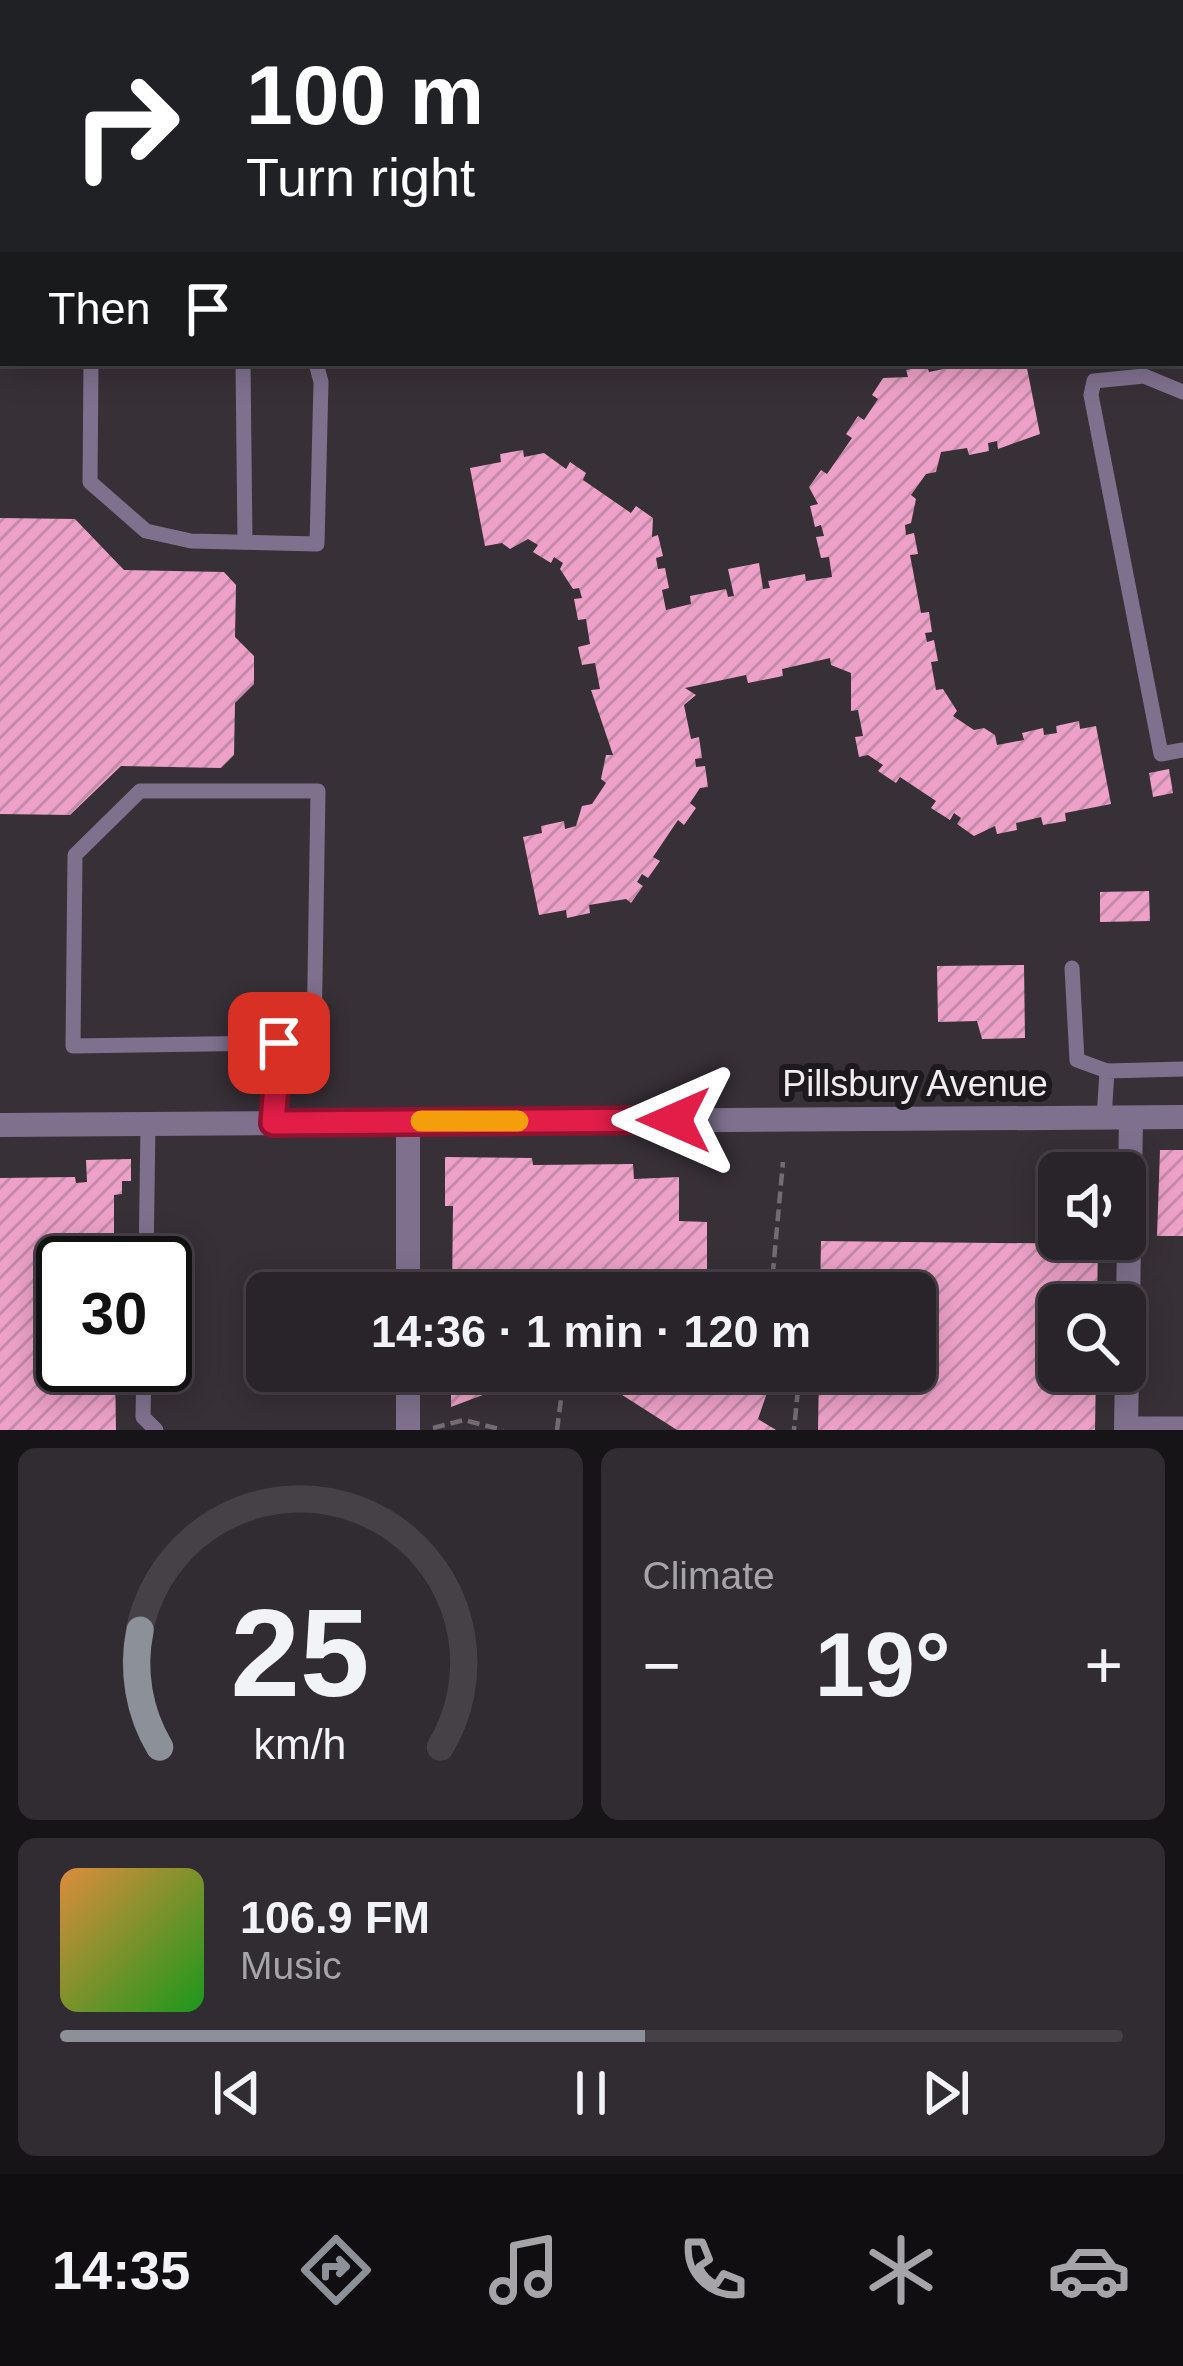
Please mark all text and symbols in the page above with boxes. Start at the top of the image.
icon: right [48,48,204,204]
text: 100 m [246,48,484,142]
text: Turn right [246,147,475,207]
icon: arrive [175,276,241,342]
text: Then [48,283,151,334]
pin [228,992,330,1094]
icon: arrive [246,1010,312,1076]
position arrow [611,1057,737,1183]
street label: Pillsbury Avenue [782,1063,1048,1104]
map controls [1038,1152,1146,1392]
button: sound [1038,1152,1146,1260]
speed limit sign: 30 [36,1236,192,1392]
button: search [1038,1284,1146,1392]
text: 14:36 · 1 min · 120 m [371,1306,811,1357]
text: Climate [643,1554,775,1597]
text: 25 [231,1583,370,1722]
text: 19° [815,1615,951,1715]
text: − [643,1628,681,1702]
text: + [1084,1628,1123,1702]
text: km/h [254,1720,347,1768]
text: 106.9 FM [240,1892,430,1943]
text: Music [240,1944,342,1987]
icon: previous [204,2060,270,2126]
icon: pause [558,2060,624,2126]
icon: next [913,2060,979,2126]
icon: directions [294,2228,378,2312]
icon: music [482,2228,566,2312]
icon: phone [671,2228,755,2312]
icon: climate [859,2228,943,2312]
icon: car [1047,2228,1131,2312]
text: 14:35 [52,2240,190,2300]

